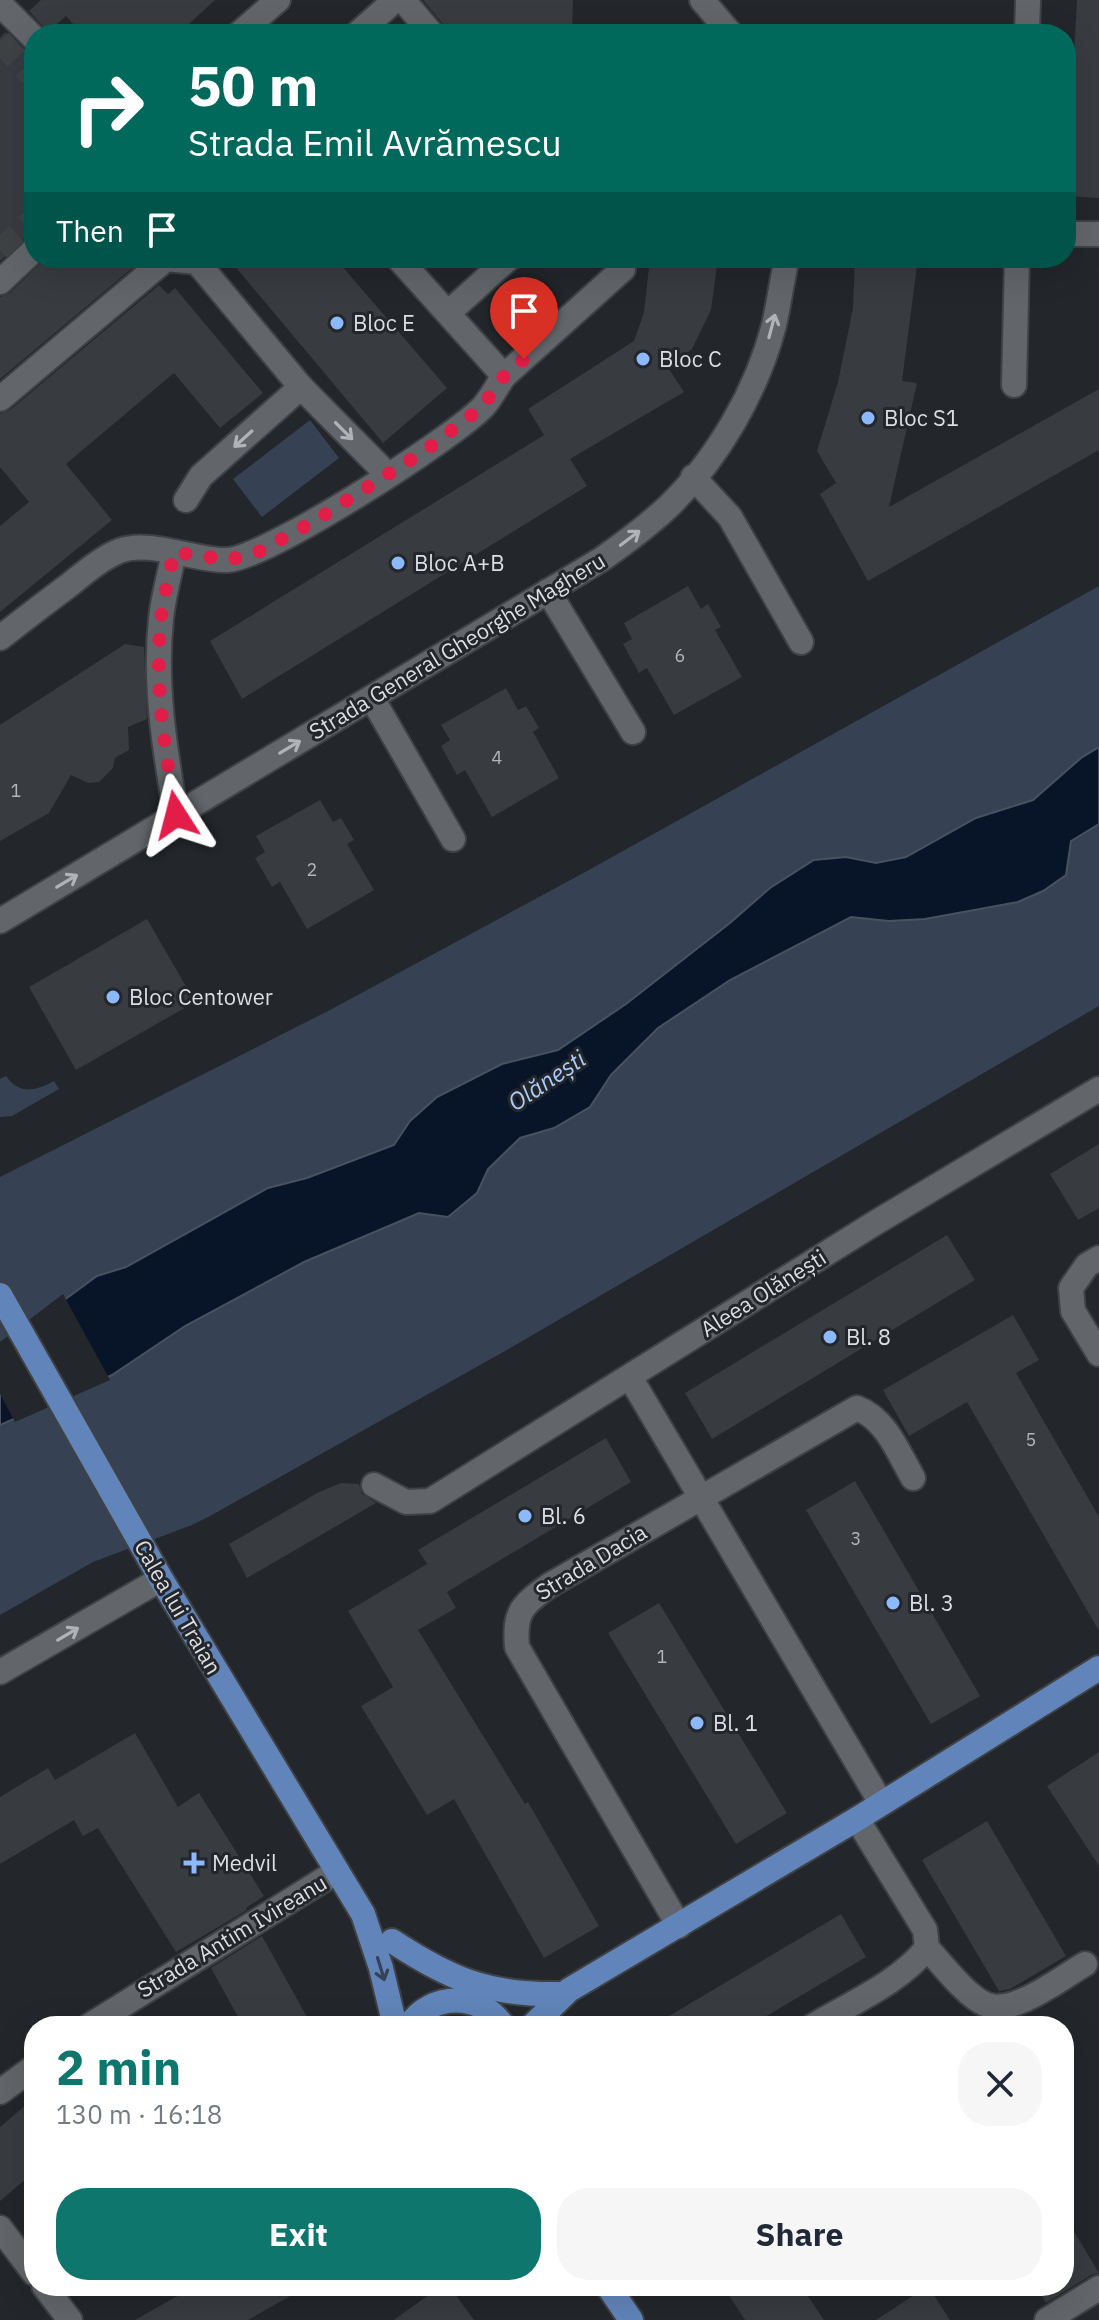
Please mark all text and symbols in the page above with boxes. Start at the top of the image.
text: 50 m [188,49,318,121]
icon: right [56,56,160,160]
text: Strada Emil Avrămescu [188,119,562,166]
icon: arrive [140,208,184,252]
text: Then [56,211,124,250]
pin [490,277,558,359]
icon: arrive [502,289,546,333]
place label: Bloc E [353,308,415,337]
marker: Bloc E [328,314,346,332]
one-way arrow [766,314,781,340]
place label: Bloc C [659,344,722,373]
marker: Bloc C [634,350,652,368]
place label: Bloc S1 [884,403,959,432]
marker: Bloc S1 [859,409,877,427]
one-way arrow [334,421,353,440]
one-way arrow [233,429,253,447]
one-way arrow [619,530,641,546]
street label: Strada General Gheorghe Magheru [303,546,610,746]
place label: Bloc A+B [414,548,505,577]
marker: Bloc A+B [389,554,407,572]
house number: 6 [675,644,685,667]
one-way arrow [278,739,301,755]
house number: 4 [492,746,503,769]
position arrow [134,773,218,857]
house number: 1 [11,779,21,802]
house number: 2 [307,858,317,881]
one-way arrow [55,873,78,889]
place label: Bloc Centower [129,982,273,1011]
marker: Bloc Centower [104,988,122,1006]
water label: Olănești [501,1042,592,1118]
street label: Aleea Olănești [694,1242,831,1343]
place label: Bl. 8 [846,1322,891,1351]
marker: Bl. 8 [821,1328,839,1346]
house number: 5 [1026,1428,1036,1451]
place label: Bl. 6 [541,1501,586,1530]
marker: Bl. 6 [516,1507,534,1525]
street label: Strada Dacia [530,1517,652,1606]
house number: 3 [851,1527,861,1550]
street label: Calea lui Traian [128,1534,229,1679]
place label: Bl. 3 [909,1588,954,1617]
marker: Bl. 3 [884,1594,902,1612]
one-way arrow [56,1626,79,1642]
house number: 1 [657,1645,667,1668]
place label: Bl. 1 [713,1708,758,1737]
marker: Bl. 1 [688,1714,706,1732]
place label: Medvil [212,1848,277,1877]
marker: Medvil [183,1852,205,1874]
street label: Strada Antim Ivireanu [132,1867,332,2004]
one-way arrow [374,1956,389,1982]
text: 2 min [56,2036,181,2098]
button: close [958,2042,1042,2126]
text: 130 m · 16:18 [56,2097,222,2131]
button: Exit [56,2188,541,2280]
button: Share [557,2188,1042,2280]

